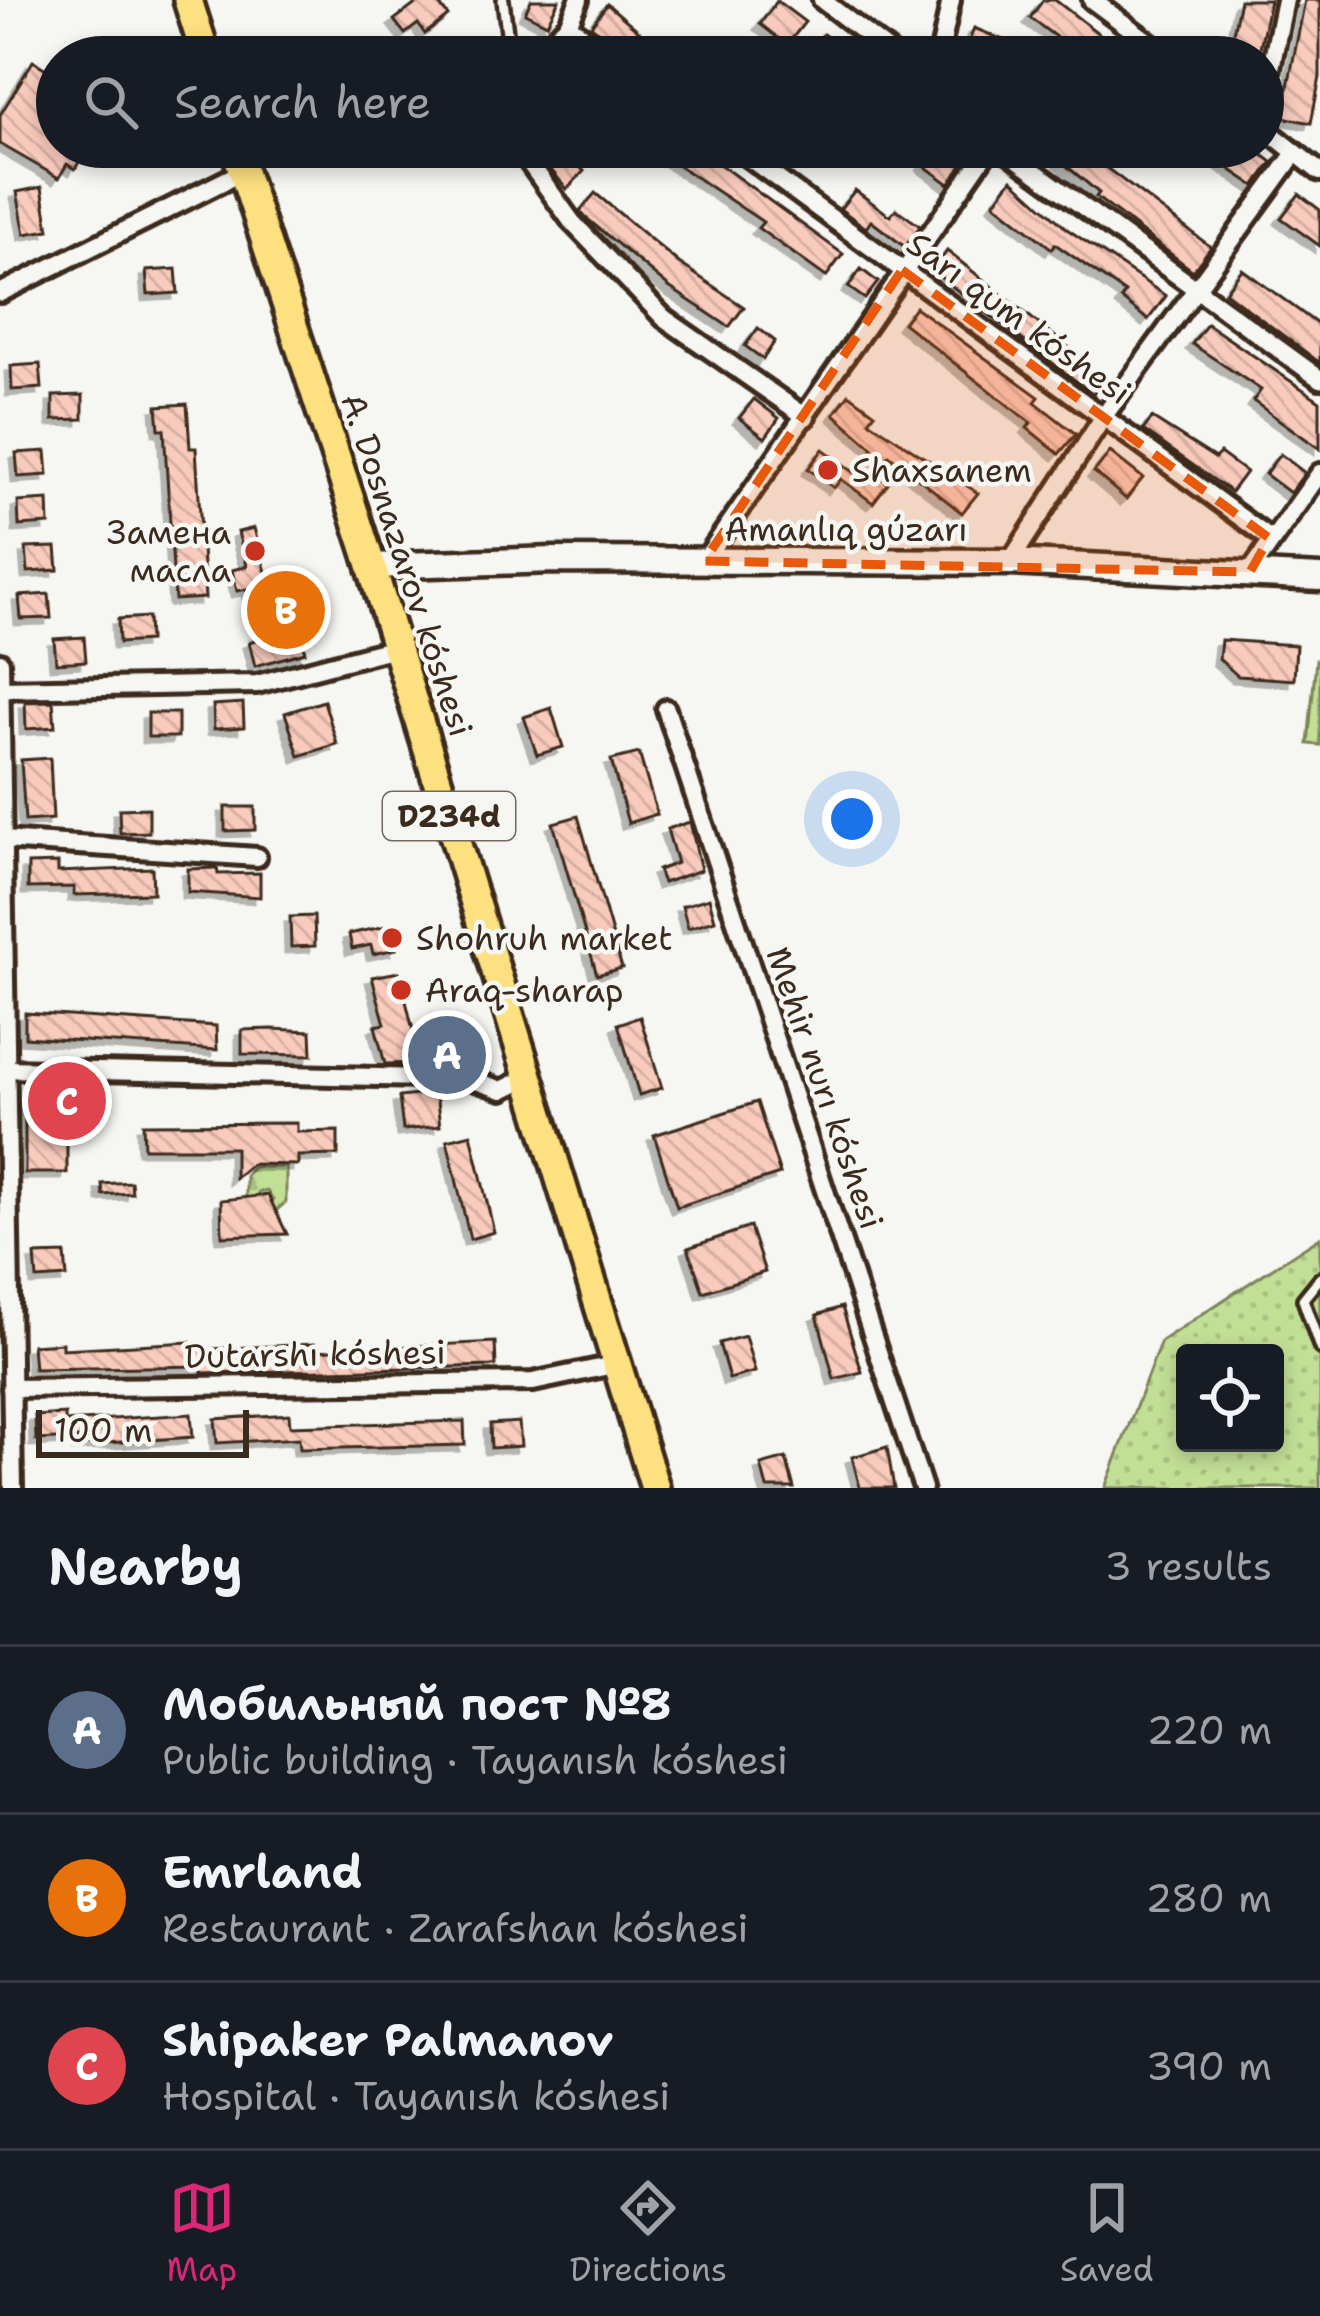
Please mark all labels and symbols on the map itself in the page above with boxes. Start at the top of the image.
street label: Sarı qum kóshesi [898,221,1140,415]
street label: A. Dosnazarov kóshesi [330,388,484,742]
place label: Shaxsanem [852,448,1032,493]
marker: Shaxsanem [815,457,841,483]
street label: Amanlıq gúzarı [724,507,968,552]
place label: Замена масла [107,510,231,593]
marker: Замена масла [242,538,268,564]
pin: B [247,565,325,655]
your location [822,789,882,849]
road number: D234d [383,792,515,840]
place label: Shohruh market [416,916,673,961]
marker: Shohruh market [379,925,405,951]
street label: Mehir nurı kóshesi [756,941,894,1235]
place label: Araq-sharap [425,968,624,1013]
marker: Araq-sharap [388,977,414,1003]
pin: A [408,1010,486,1100]
pin: C [28,1056,106,1146]
street label: Dutarshı kóshesi [184,1329,446,1379]
scale bar [36,1404,249,1457]

